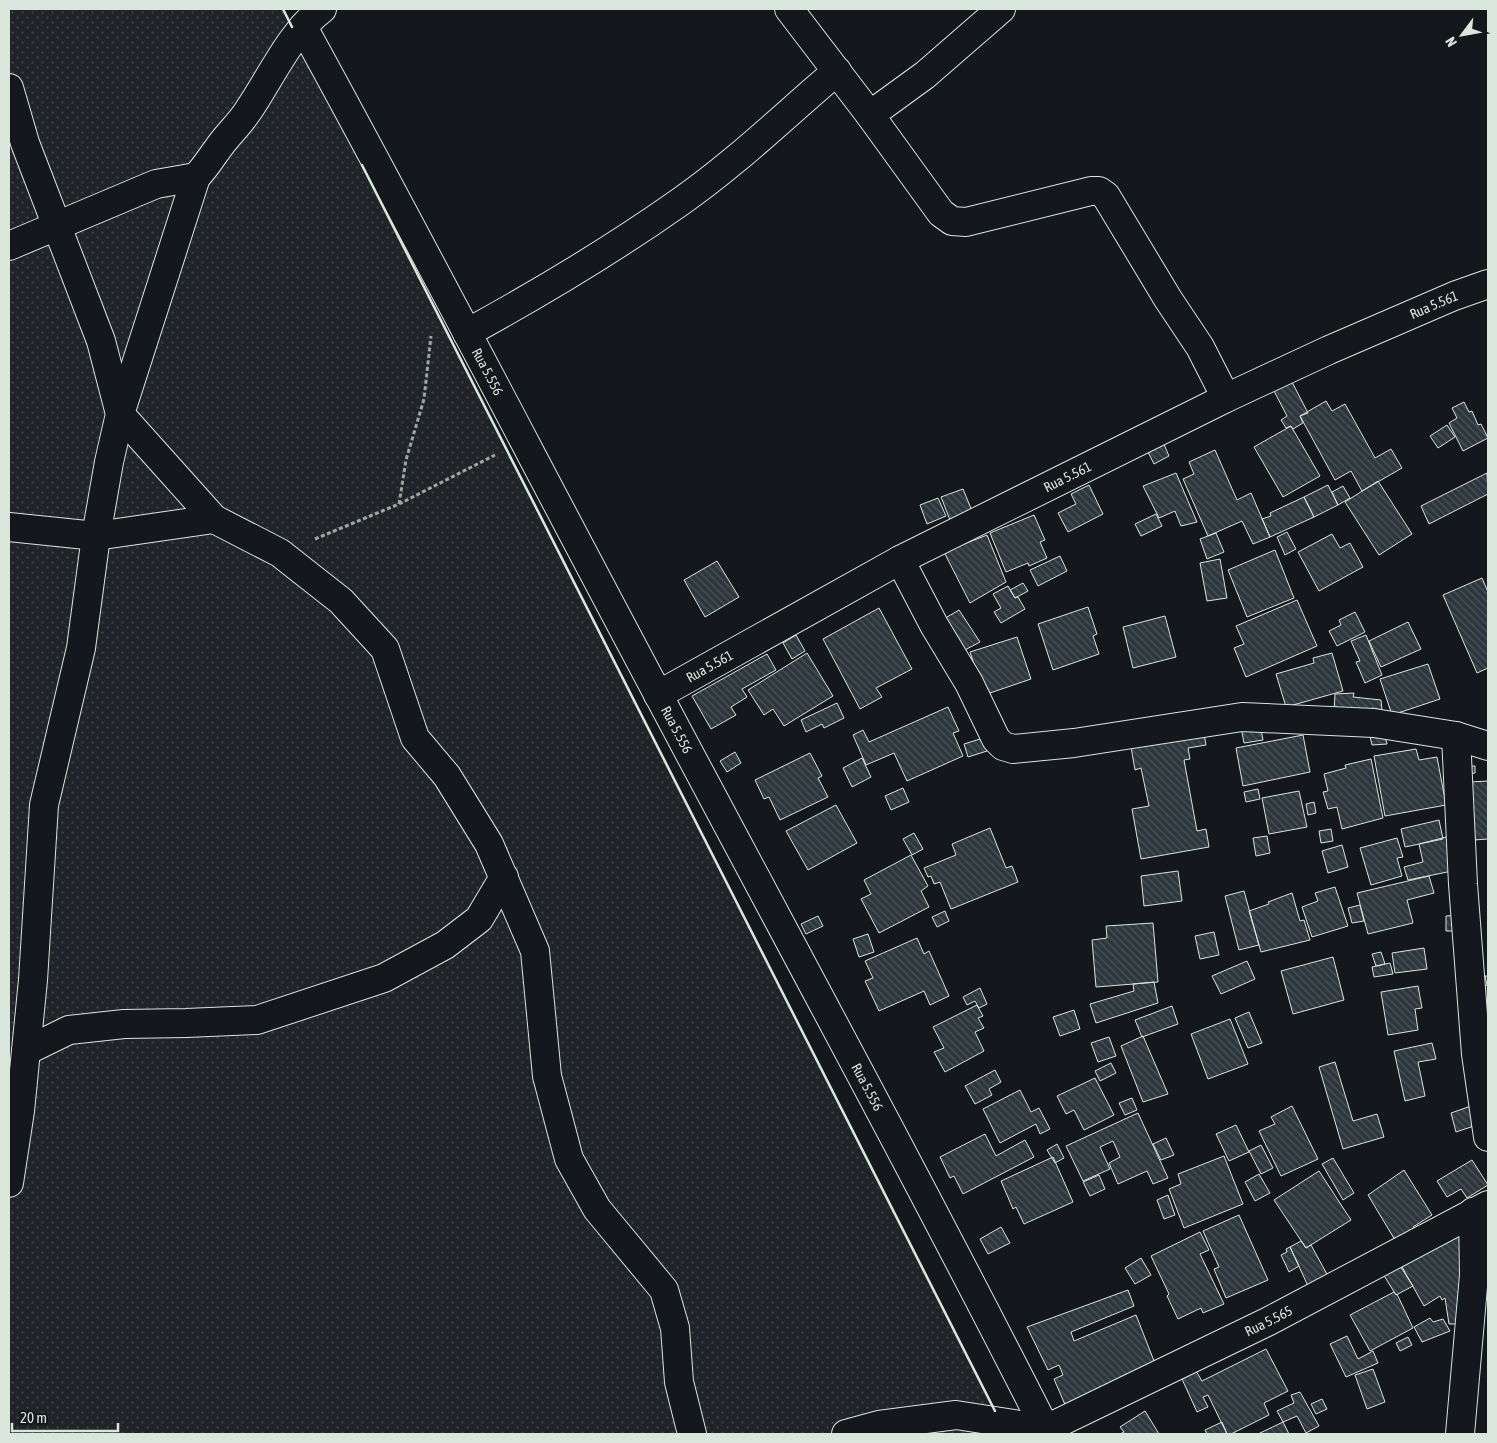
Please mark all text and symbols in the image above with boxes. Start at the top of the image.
north arrow [1437,10,1487,60]
text: N [1442,34,1460,50]
street label: Rua 5.561 [1407,287,1460,322]
street label: Rua 5.556 [469,345,507,398]
street label: Rua 5.561 [1041,458,1094,495]
street label: Rua 5.561 [683,647,736,686]
street label: Rua 5.556 [658,703,696,756]
street label: Rua 5.556 [848,1061,887,1114]
street label: Rua 5.565 [1242,1302,1295,1339]
scale bar [12,1400,119,1432]
text: 20 m [20,1409,47,1426]

